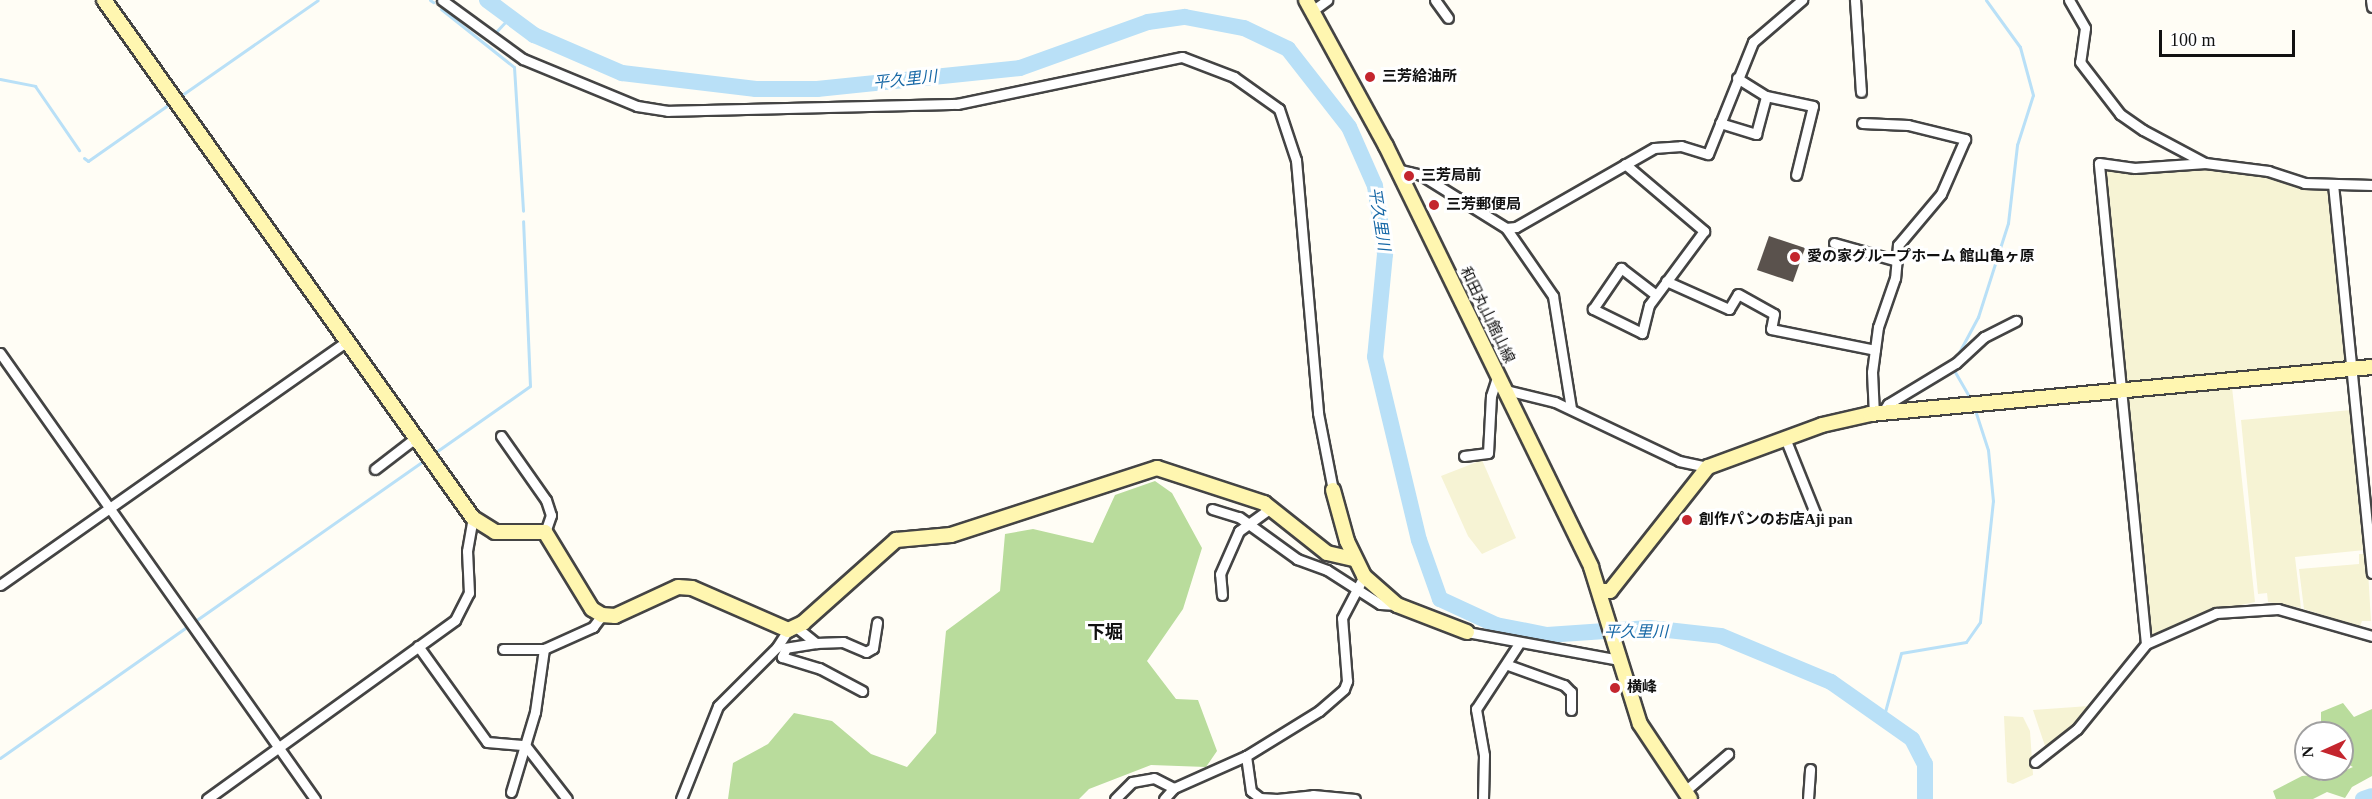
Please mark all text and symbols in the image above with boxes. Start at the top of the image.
scale bar [2162,18,2298,56]
text: 100 m [2170,30,2216,50]
water label: 平久里川 [872,67,938,93]
place label: 三芳給油所 [1382,68,1457,86]
marker: 三芳給油所 [1363,70,1377,84]
place label: 三芳局前 [1421,167,1481,185]
marker: 三芳局前 [1402,169,1416,183]
water label: 平久里川 [1365,186,1393,252]
place label: 三芳郵便局 [1446,196,1521,214]
marker: 三芳郵便局 [1427,198,1441,212]
place label: 愛の家グループホーム 館山亀ヶ原 [1807,248,2036,266]
marker: 愛の家グループホーム 館山亀ヶ原 [1788,250,1802,264]
street label: 和田丸山館山線 [1456,264,1518,366]
place label: 創作パンのお店Aji pan [1699,511,1852,529]
marker: 創作パンのお店Aji pan [1680,513,1694,527]
district label: 下堀 [1087,621,1123,643]
water label: 平久里川 [1604,622,1668,642]
place label: 横峰 [1627,679,1657,697]
marker: 横峰 [1608,681,1622,695]
north arrow [2294,721,2354,781]
text: N [2299,746,2316,758]

